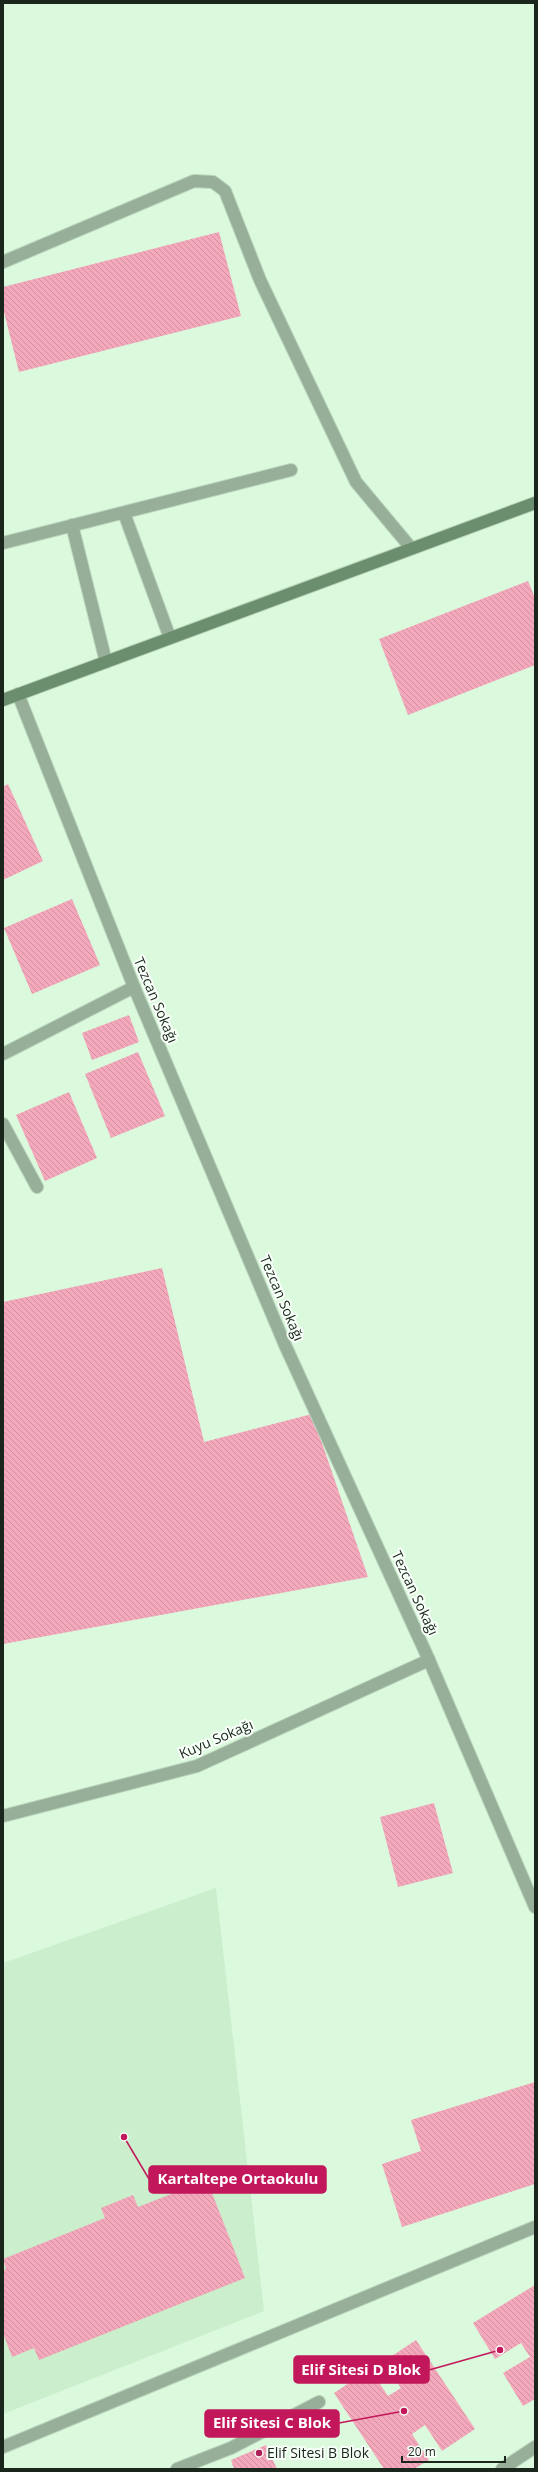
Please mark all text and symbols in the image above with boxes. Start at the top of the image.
street label: Tezcan Sokağı [130,954,183,1046]
street label: Tezcan Sokağı [256,1252,309,1344]
street label: Tezcan Sokağı [388,1547,443,1638]
street label: Kuyu Sokağı [176,1714,256,1763]
callout: Kartaltepe Ortaokulu [149,2166,326,2193]
text: Kartaltepe Ortaokulu [158,2168,318,2188]
callout: Elif Sitesi D Blok [294,2356,429,2383]
text: Elif Sitesi D Blok [301,2359,422,2379]
callout: Elif Sitesi C Blok [205,2410,339,2437]
text: Elif Sitesi C Blok [213,2412,332,2432]
scale bar [402,2438,505,2464]
place label: Elif Sitesi B Blok [267,2443,370,2462]
text: 20 m [408,2443,436,2460]
marker: Elif Sitesi B Blok [254,2448,264,2458]

